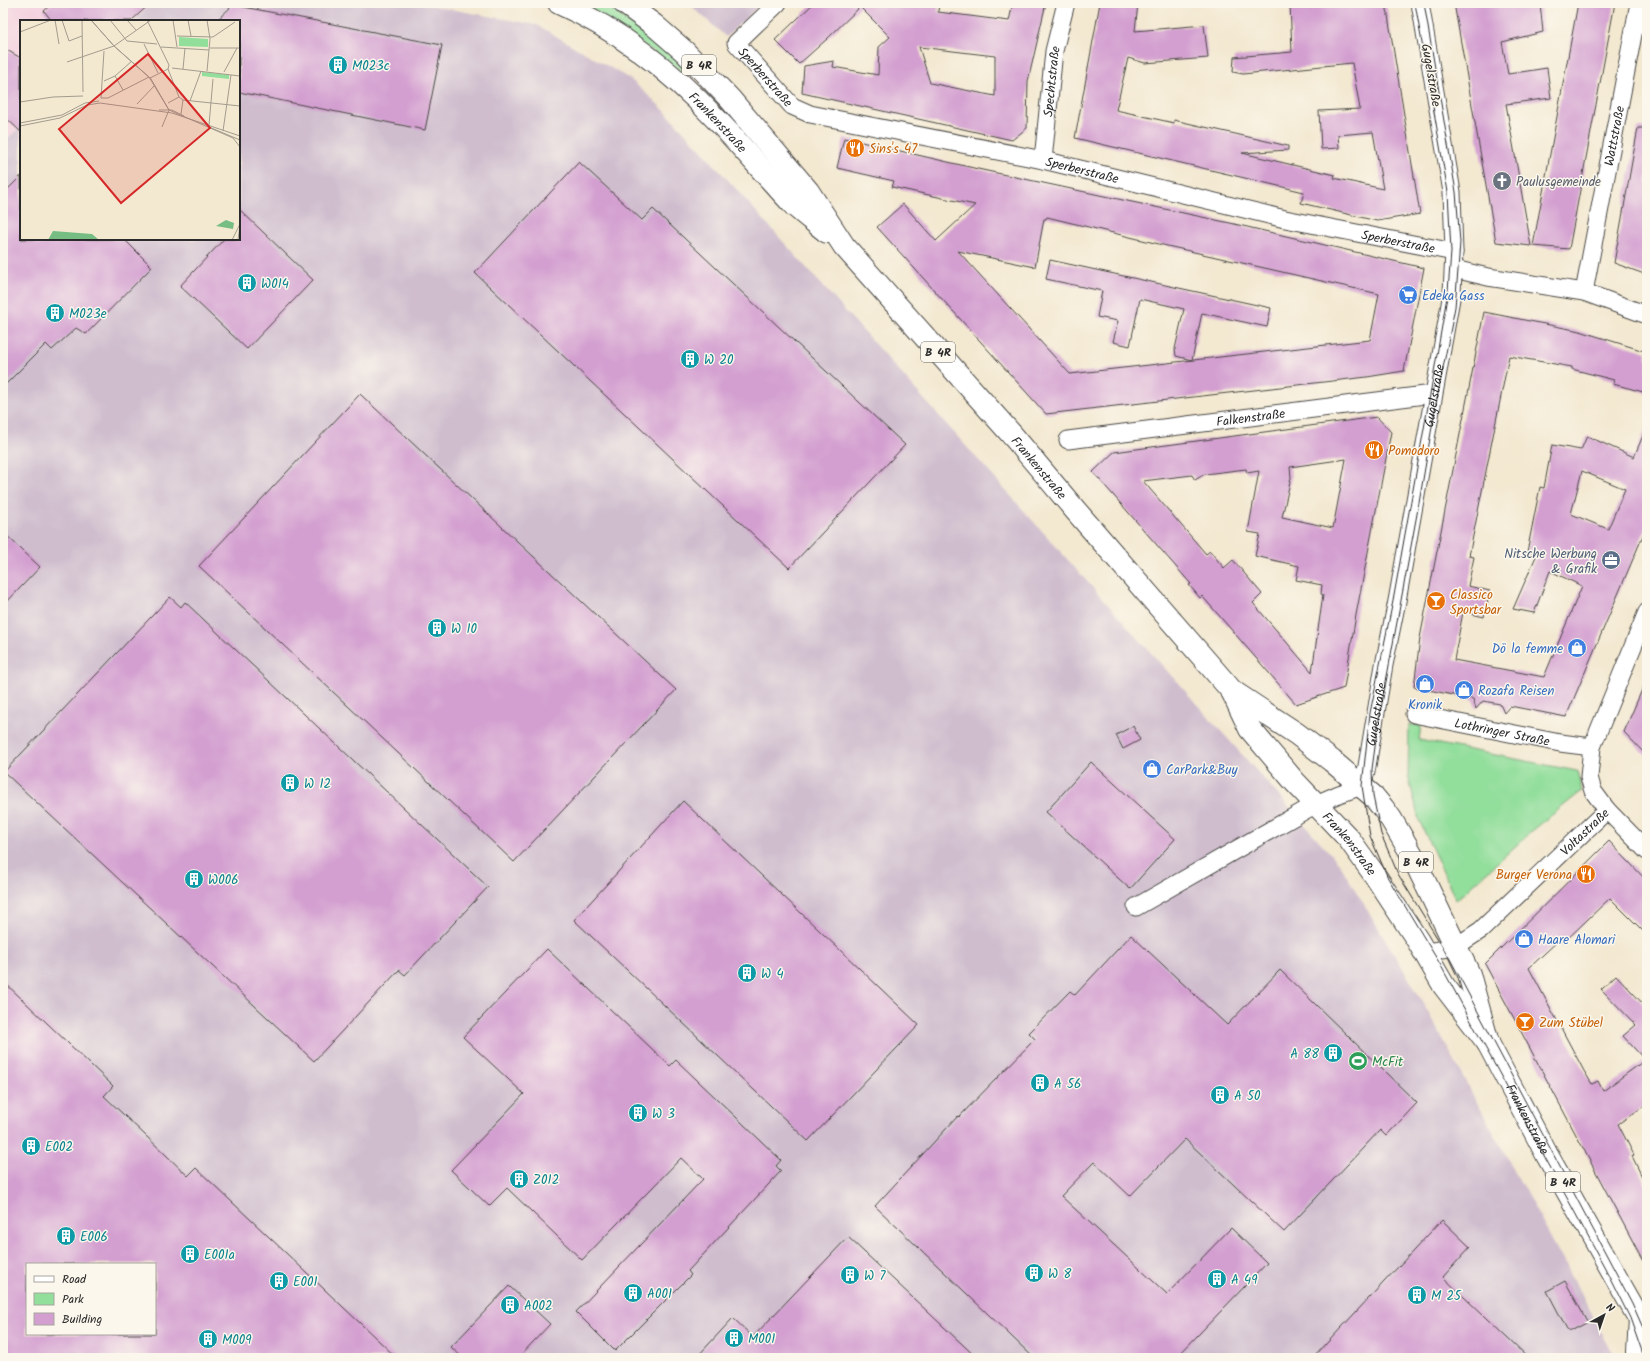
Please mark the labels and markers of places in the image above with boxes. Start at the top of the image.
building icon: M023c [327,54,349,76]
place label: M023c [352,56,390,77]
restaurant icon: Sins's 47 [844,137,866,159]
place label: Sins's 47 [869,139,918,160]
church icon: Paulusgemeinde [1491,170,1513,192]
place label: Paulusgemeinde [1516,172,1601,193]
building icon: W014 [236,272,258,294]
place label: W014 [261,274,289,295]
supermarket icon: Edeka Gass [1397,284,1419,306]
place label: Edeka Gass [1422,286,1485,307]
building icon: M023e [44,302,66,324]
place label: M023e [69,304,107,325]
building icon: W 20 [679,348,701,370]
place label: W 20 [704,350,734,371]
restaurant icon: Pomodoro [1363,439,1385,461]
place label: Pomodoro [1388,441,1440,462]
place label: Nitsche Werbung & Grafik [1504,544,1598,580]
office icon: Nitsche Werbung & Grafik [1600,549,1622,571]
place label: Classico Sportsbar [1450,585,1502,621]
bar icon: Classico Sportsbar [1425,590,1447,612]
building icon: W 10 [426,617,448,639]
place label: W 10 [451,619,477,640]
shop icon: Dö la femme [1566,637,1588,659]
place label: Dö la femme [1492,639,1563,660]
shop icon: Kronik [1414,673,1436,695]
shop icon: Rozafa Reisen [1453,679,1475,701]
place label: Rozafa Reisen [1478,681,1554,702]
place label: Kronik [1408,695,1443,716]
shop icon: CarPark&Buy [1141,758,1163,780]
place label: CarPark&Buy [1166,760,1238,781]
building icon: W 12 [279,772,301,794]
place label: W 12 [304,774,331,795]
restaurant icon: Burger Verona [1575,863,1597,885]
place label: Burger Verona [1496,865,1572,886]
building icon: W006 [183,868,205,890]
place label: W006 [208,870,238,891]
shop icon: Haare Alomari [1513,928,1535,950]
place label: Haare Alomari [1538,930,1616,951]
building icon: W 4 [736,962,758,984]
place label: W 4 [761,964,784,985]
bar icon: Zum Stübel [1514,1011,1536,1033]
place label: Zum Stübel [1539,1013,1603,1034]
building icon: A 88 [1322,1042,1344,1064]
place label: A 88 [1290,1044,1319,1065]
sports icon: McFit [1347,1050,1369,1072]
place label: McFit [1372,1052,1404,1073]
building icon: A 56 [1029,1072,1051,1094]
place label: A 56 [1054,1074,1081,1095]
building icon: A 50 [1209,1084,1231,1106]
place label: A 50 [1234,1086,1261,1107]
building icon: W 3 [627,1102,649,1124]
place label: W 3 [652,1104,675,1125]
building icon: E002 [20,1135,42,1157]
place label: E002 [45,1137,73,1158]
building icon: Z012 [508,1168,530,1190]
place label: Z012 [533,1170,559,1191]
building icon: E006 [55,1225,77,1247]
place label: E006 [80,1227,108,1248]
building icon: E001a [179,1243,201,1265]
place label: E001a [204,1245,235,1266]
building icon: W 8 [1023,1262,1045,1284]
building icon: W 7 [839,1264,861,1286]
place label: W 8 [1048,1264,1071,1285]
place label: W 7 [864,1266,886,1287]
building icon: A 49 [1206,1268,1228,1290]
building icon: E001 [268,1270,290,1292]
place label: A 49 [1231,1270,1258,1291]
place label: E001 [293,1272,318,1293]
building icon: A001 [622,1282,644,1304]
place label: A001 [647,1284,672,1305]
building icon: M 25 [1406,1284,1428,1306]
place label: M 25 [1431,1286,1462,1307]
building icon: A002 [499,1294,521,1316]
place label: A002 [524,1296,552,1317]
building icon: M001 [723,1327,745,1349]
building icon: M009 [197,1328,219,1350]
place label: M001 [748,1329,775,1350]
place label: M009 [222,1330,252,1351]

